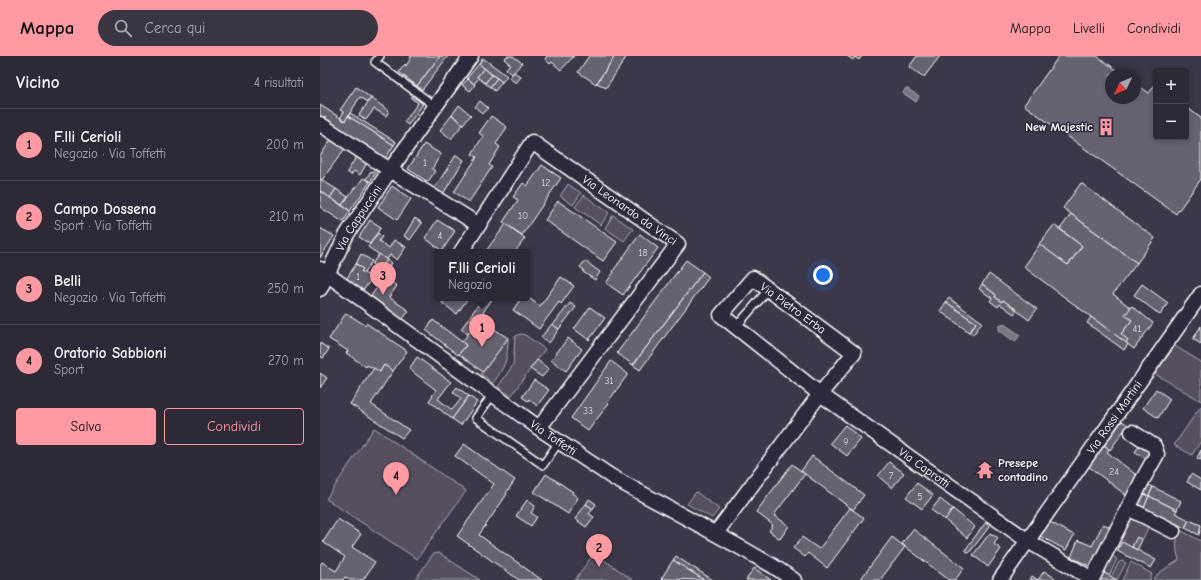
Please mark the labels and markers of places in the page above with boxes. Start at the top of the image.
building icon: New Majestic [1096,117,1116,137]
place label: New Majestic [1025,120,1093,134]
pin: 3 [370,262,396,295]
pin: 1 [469,314,495,347]
place label: Presepe contadino [998,456,1048,484]
temple icon: Presepe contadino [975,460,995,480]
pin: 4 [383,462,409,495]
pin: 2 [586,534,612,567]

